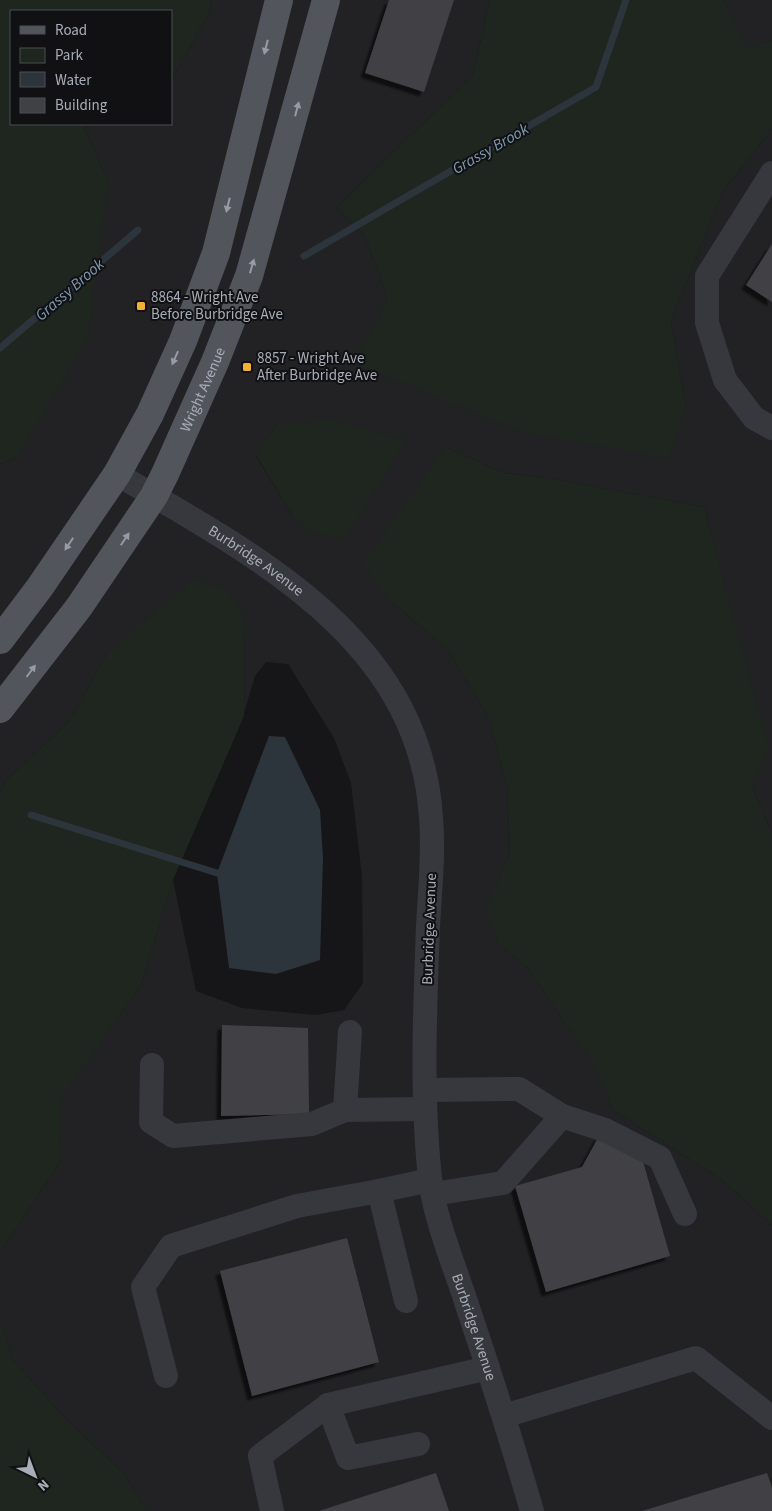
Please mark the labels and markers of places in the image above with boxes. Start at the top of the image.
place label: 8864 - Wright Ave Before Burbridge Ave [151,287,283,325]
marker: 8864 - Wright Ave Before Burbridge Ave [135,300,147,312]
place label: 8857 - Wright Ave After Burbridge Ave [257,348,377,386]
marker: 8857 - Wright Ave After Burbridge Ave [241,361,253,373]

